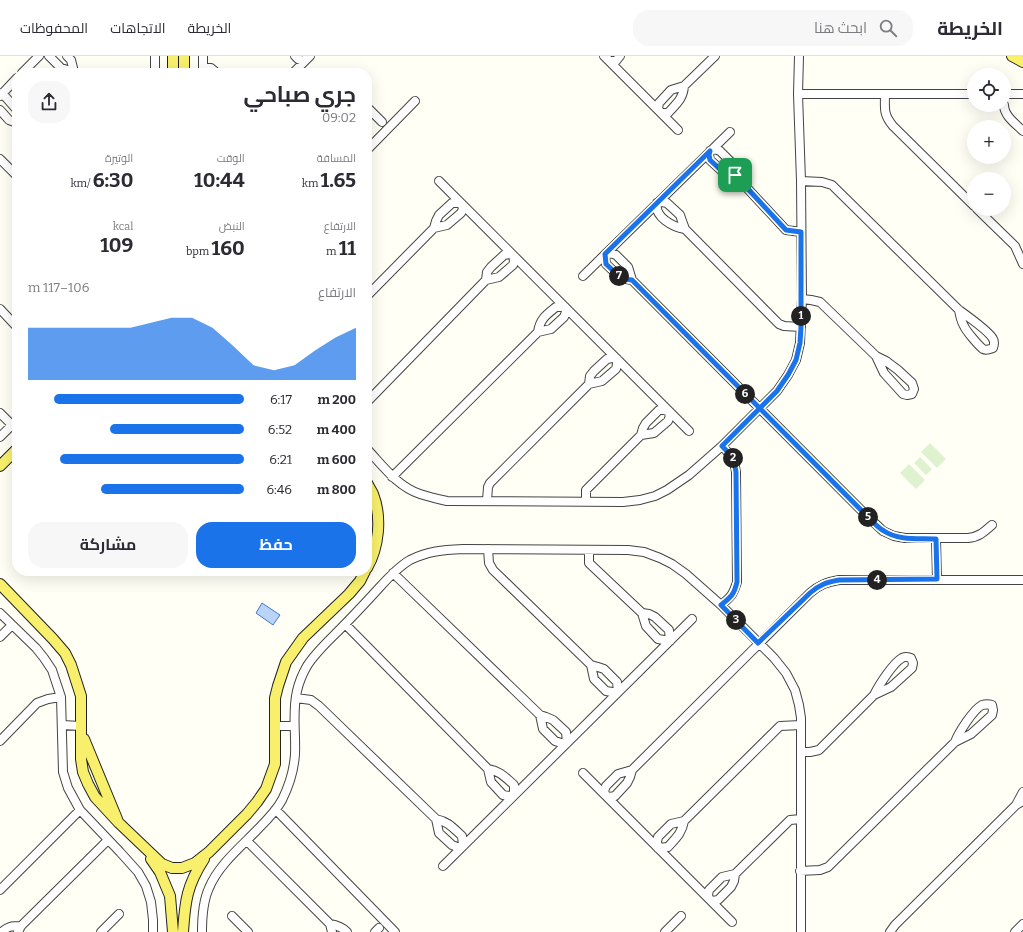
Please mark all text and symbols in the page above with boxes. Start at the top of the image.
search box [633,10,913,46]
icon: search [877,17,899,39]
text: الخريطة [937,17,1003,40]
text: ابحث هنا [814,19,867,37]
text: المحفوظات [20,20,88,37]
text: الاتجاهات [110,20,166,37]
text: الخريطة [188,20,231,37]
map controls [967,68,1011,216]
button: locate [967,68,1011,112]
button: share [28,81,70,123]
text: جري صباحي [244,81,356,108]
text: 09:02 [322,110,356,125]
button: + [967,120,1011,164]
text: الوتيرة [105,152,133,165]
text: الوقت [217,152,245,165]
text: المسافة [317,152,356,165]
pin [718,158,752,192]
icon: arrive [724,164,746,186]
text: 6:30 [93,168,133,192]
text: 10:44 [194,168,245,192]
text: 1.65 [321,168,356,192]
button: − [967,172,1011,216]
text: /km [70,177,93,190]
text: km [302,177,321,190]
text: kcal [113,220,133,233]
text: النبض [219,220,245,233]
text: الارتفاع [324,220,356,233]
text: 109 [100,233,133,257]
text: 160 [212,236,245,260]
text: 11 [339,236,356,260]
text: bpm [186,245,212,258]
text: m [326,245,339,258]
pin: 7 [609,266,629,286]
text: 7 [616,269,622,282]
text: 106–117 m [28,280,89,295]
text: الارتفاع [318,285,356,300]
pin: 1 [791,306,811,326]
text: 1 [799,309,803,322]
pin: 6 [735,384,755,404]
text: 6 [742,387,748,400]
text: 6:17 [270,392,292,407]
text: 200 m [317,392,356,407]
text: 6:52 [268,422,292,437]
text: 400 m [317,422,356,437]
pin: 2 [723,448,743,468]
text: 2 [730,451,736,464]
text: 6:21 [269,452,292,467]
text: 600 m [317,452,356,467]
text: 6:46 [266,482,292,497]
text: 800 m [317,482,356,497]
pin: 5 [858,507,878,527]
text: 5 [865,510,871,523]
button: مشاركة [28,522,188,568]
button: حفظ [196,522,356,568]
pin: 4 [867,570,887,590]
text: 4 [874,573,880,586]
pin: 3 [726,610,746,630]
text: 3 [733,613,739,626]

